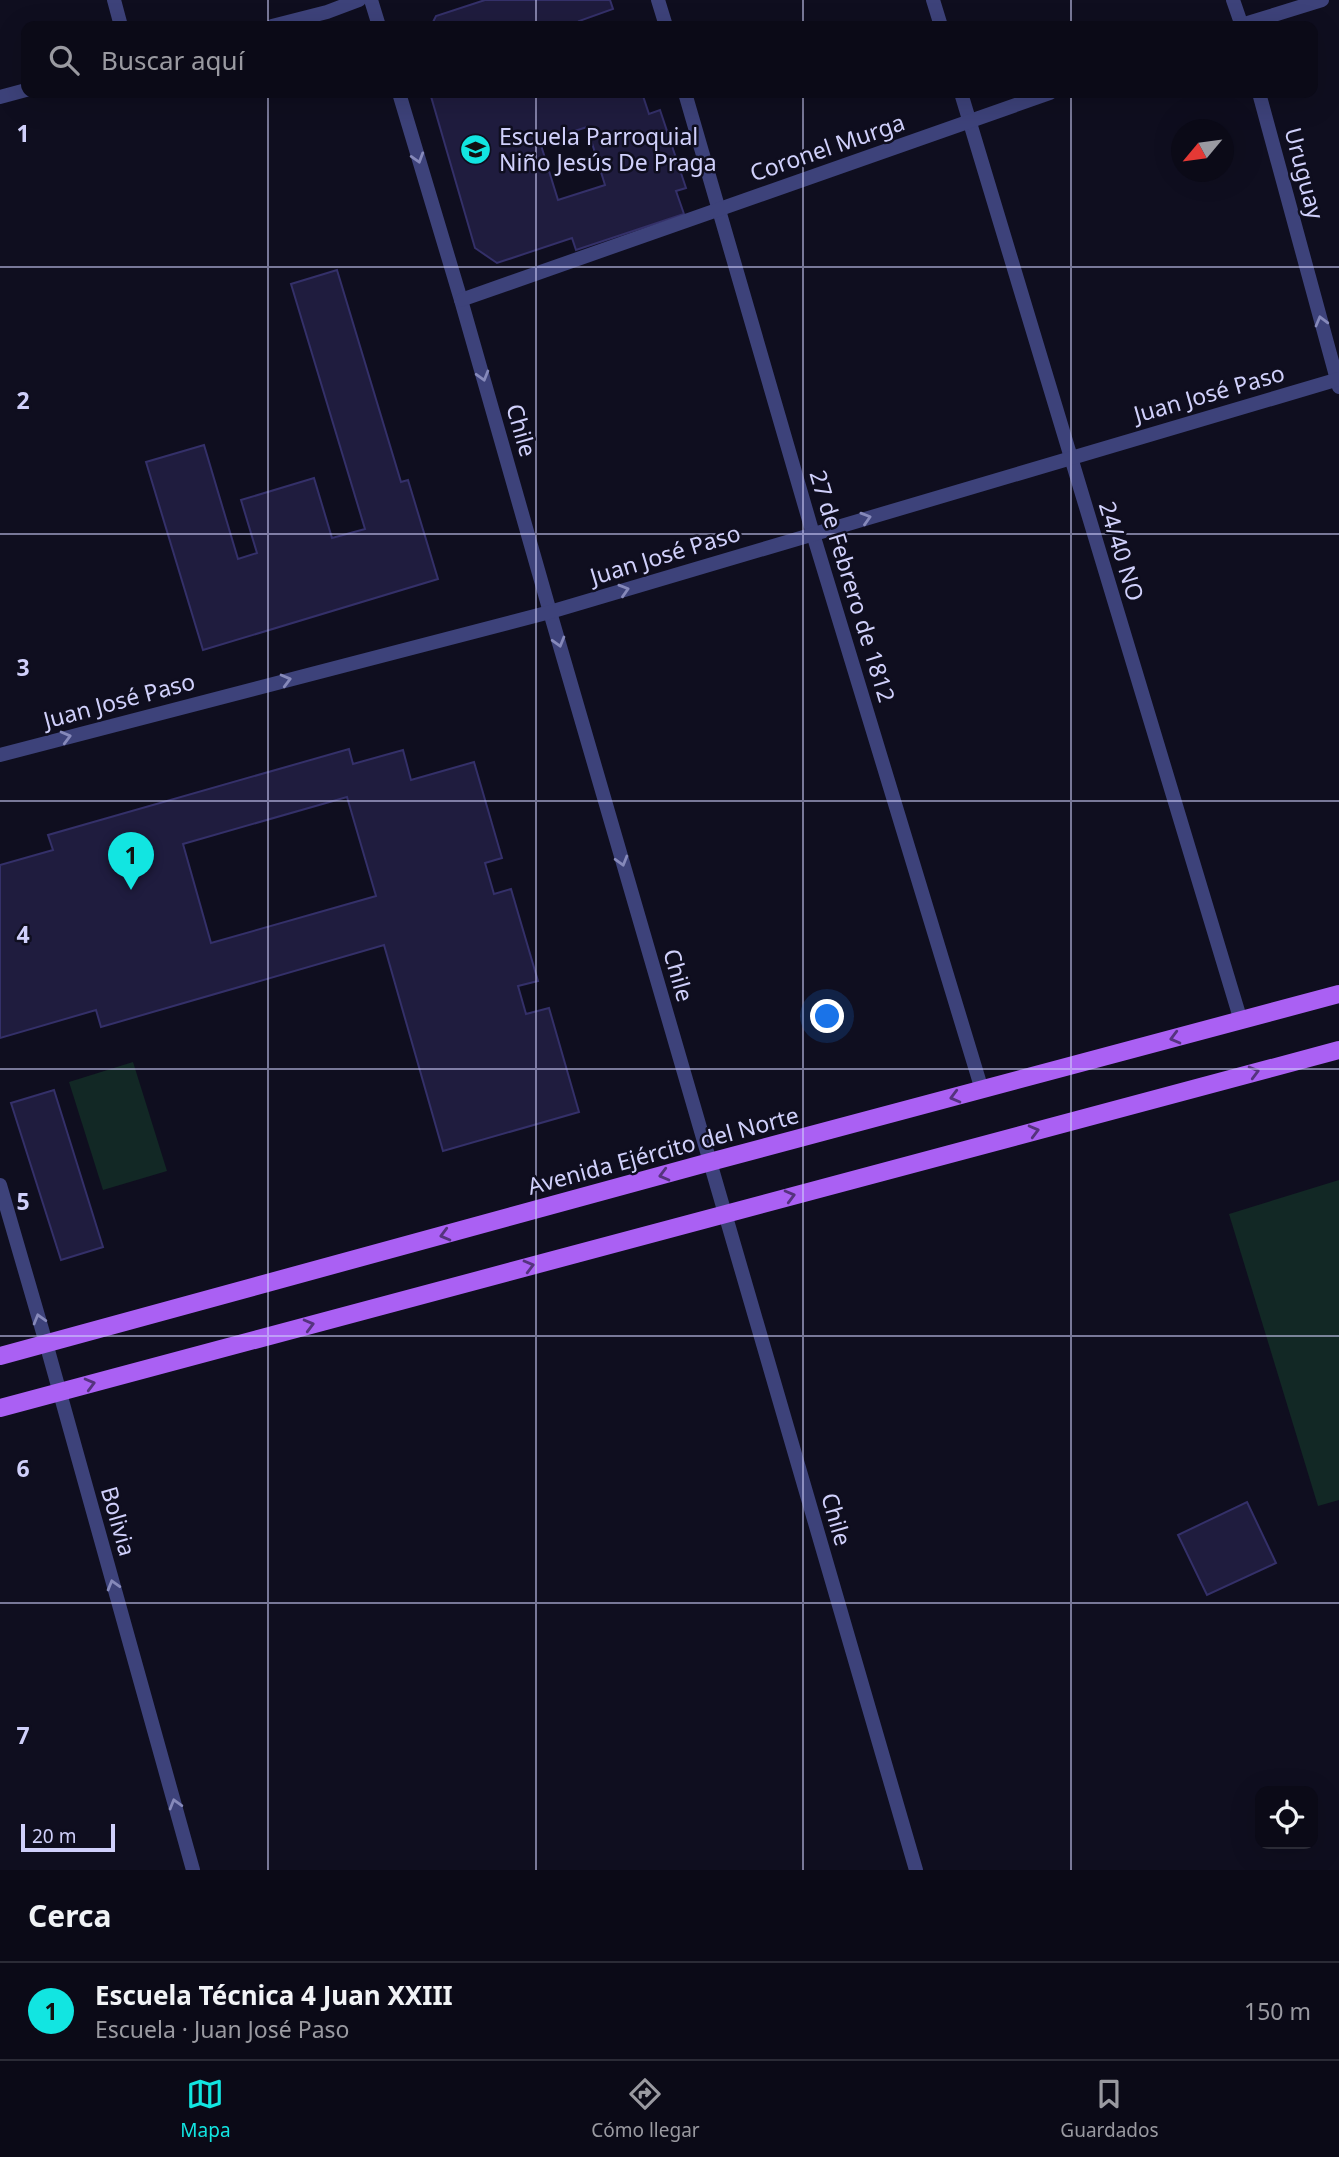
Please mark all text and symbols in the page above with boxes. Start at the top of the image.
search box [21,21,1318,98]
icon: search [45,41,83,79]
text: Buscar aquí [101,42,244,78]
street label: Coronel Murga [745,106,909,188]
text: 1 [16,117,30,149]
north arrow [1171,119,1234,182]
place label: Escuela Parroquial Niño Jesús De Praga [499,120,717,178]
street label: Uruguay [1277,124,1333,223]
school or university icon: Escuela Parroquial Niño Jesús De Praga [459,132,493,166]
one-way arrow [410,152,425,164]
one-way arrow [1315,315,1329,327]
street label: Juan José Paso [1128,356,1288,430]
one-way arrow [475,370,489,382]
text: 2 [16,384,30,416]
street label: Chile [499,400,545,460]
street label: 27 de Febrero de 1812 [802,466,904,706]
street label: 24/40 NO [1092,497,1152,605]
one-way arrow [860,511,872,526]
street label: Juan José Paso [584,516,744,593]
one-way arrow [618,583,630,598]
one-way arrow [550,636,565,648]
text: 3 [16,651,30,683]
street label: Juan José Paso [38,664,198,736]
one-way arrow [280,674,292,688]
one-way arrow [60,731,72,746]
pin: 1 [108,832,154,890]
one-way arrow [614,854,629,866]
text: 4 [16,918,30,950]
street label: Chile [656,945,702,1005]
your location [810,999,844,1033]
one-way arrow [1169,1030,1181,1045]
one-way arrow [1248,1066,1260,1081]
one-way arrow [949,1089,961,1103]
street label: Avenida Ejército del Norte [524,1098,802,1202]
one-way arrow [1028,1125,1040,1139]
one-way arrow [658,1167,670,1181]
text: 5 [16,1185,30,1217]
one-way arrow [784,1190,796,1204]
one-way arrow [439,1226,451,1241]
one-way arrow [523,1260,535,1274]
one-way arrow [33,1313,48,1325]
one-way arrow [303,1319,315,1333]
one-way arrow [83,1378,95,1392]
text: 6 [16,1452,30,1484]
street label: Bolivia [94,1482,144,1560]
street label: Chile [814,1489,860,1549]
one-way arrow [107,1579,122,1591]
text: 7 [16,1719,30,1751]
map controls [1255,1786,1318,1849]
button: locate [1255,1786,1318,1849]
one-way arrow [168,1798,183,1810]
scale bar [21,1821,116,1853]
text: 20 m [32,1823,76,1849]
text: Cerca [28,1895,111,1936]
text: Escuela Técnica 4 Juan XXIII [95,1977,453,2013]
text: 1 [44,1995,58,2027]
text: 150 m [1244,1995,1311,2027]
text: Escuela · Juan José Paso [95,2013,350,2045]
tab: Mapa [180,2075,231,2143]
tab: Cómo llegar [591,2075,700,2143]
tab: Guardados [1060,2075,1159,2143]

